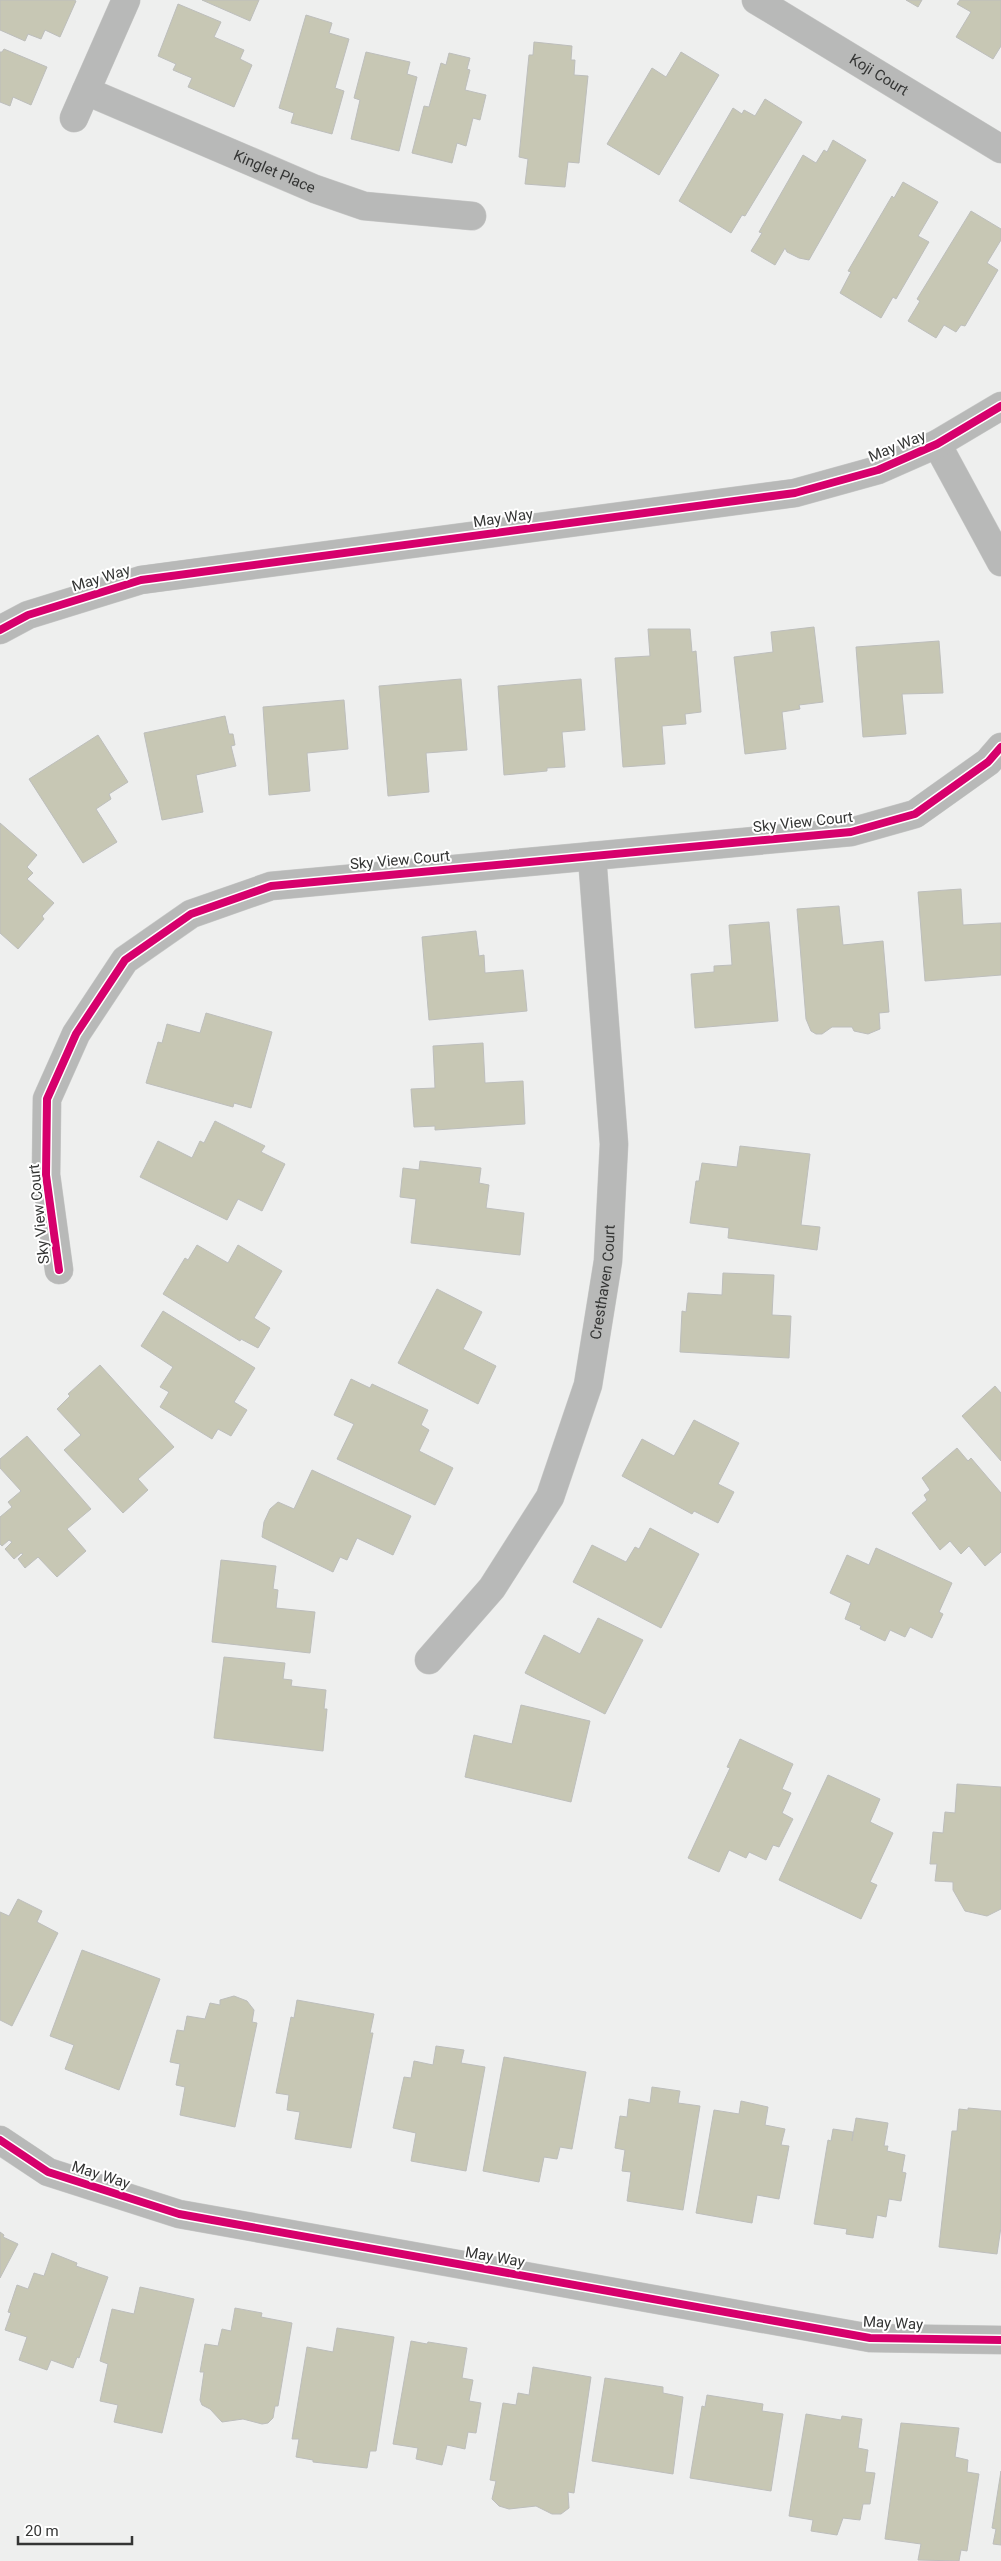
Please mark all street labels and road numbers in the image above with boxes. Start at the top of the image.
street label: Koji Court [846,50,912,100]
street label: Kinglet Place [231,146,318,197]
street label: May Way [866,426,928,466]
street label: May Way [472,505,534,531]
street label: May Way [70,561,132,595]
street label: Sky View Court [752,808,854,836]
street label: Sky View Court [349,847,451,873]
street label: Sky View Court [25,1163,53,1265]
street label: Cresthaven Court [586,1224,619,1341]
street label: May Way [70,2157,132,2193]
street label: May Way [464,2243,526,2271]
street label: May Way [862,2312,924,2334]

